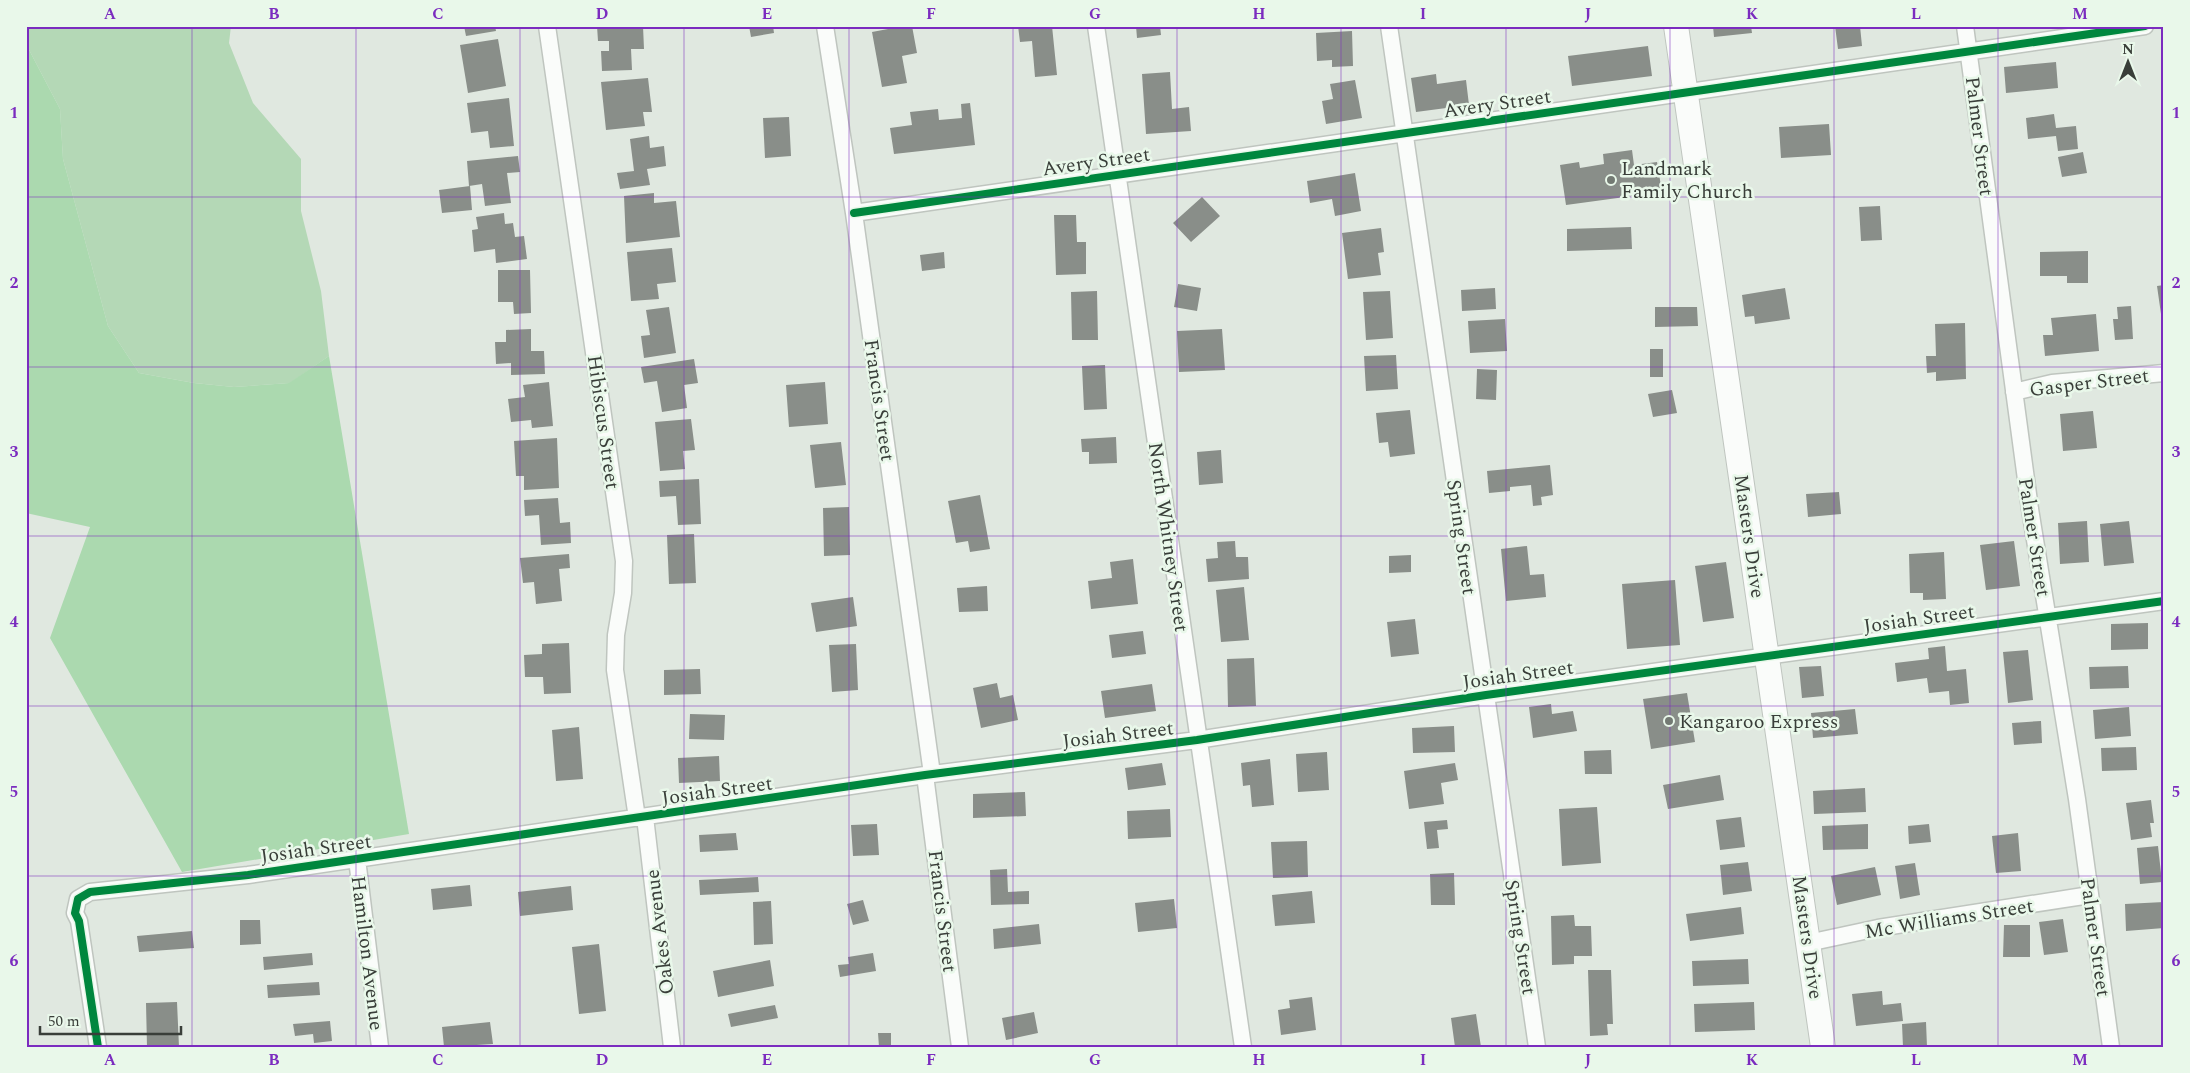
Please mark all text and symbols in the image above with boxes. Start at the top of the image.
text: A [104,2,117,26]
text: B [268,2,280,26]
text: C [432,2,444,26]
text: D [596,2,609,26]
text: E [762,2,772,26]
text: F [926,2,936,26]
text: G [1089,2,1101,26]
text: H [1252,2,1266,26]
text: I [1420,2,1426,26]
text: J [1585,2,1592,26]
text: K [1746,2,1759,26]
text: L [1911,2,1921,26]
text: M [2072,2,2088,26]
north arrow [2102,38,2152,88]
text: N [2122,39,2134,60]
street label: Palmer Street [1957,75,2001,198]
street label: Avery Street [1441,82,1553,126]
text: 1 [10,101,18,125]
text: 1 [2172,101,2180,125]
street label: Avery Street [1040,140,1152,184]
place label: Landmark Family Church [1621,154,1753,207]
marker: Landmark Family Church [1605,174,1617,186]
text: 2 [10,271,19,295]
text: 2 [2172,271,2181,295]
street label: Francis Street [856,337,902,463]
street label: Hibiscus Street [579,353,627,491]
street label: Gasper Street [2028,361,2151,405]
text: 3 [10,440,19,464]
street label: North Whitney Street [1140,440,1196,634]
text: 3 [2172,440,2181,464]
street label: Masters Drive [1725,472,1773,600]
street label: Palmer Street [2010,475,2058,599]
street label: Spring Street [1438,478,1484,597]
street label: Josiah Street [1862,596,1977,642]
text: 4 [10,610,19,634]
text: 4 [2172,610,2181,634]
street label: Josiah Street [1461,652,1576,698]
place label: Kangaroo Express [1679,707,1838,737]
street label: Josiah Street [1061,713,1175,757]
marker: Kangaroo Express [1663,715,1675,727]
street label: Josiah Street [660,768,775,814]
text: 5 [10,780,18,804]
text: 5 [2172,780,2180,804]
street label: Josiah Street [259,826,374,872]
street label: Francis Street [920,848,964,974]
street label: Oakes Avenue [637,868,683,996]
street label: Masters Drive [1783,873,1831,1001]
street label: Hamilton Avenue [343,874,391,1032]
street label: Palmer Street [2072,876,2118,999]
street label: Spring Street [1496,877,1544,997]
street label: Mc Williams Street [1863,891,2036,947]
text: 6 [10,949,19,973]
text: 6 [2172,949,2181,973]
scale bar [40,1003,181,1035]
text: 50 m [48,1010,80,1033]
text: A [104,1048,117,1072]
text: B [268,1048,280,1072]
text: C [432,1048,444,1072]
text: D [596,1048,609,1072]
text: E [762,1048,772,1072]
text: F [926,1048,936,1072]
text: G [1089,1048,1101,1072]
text: H [1252,1048,1266,1072]
text: I [1420,1048,1426,1072]
text: J [1585,1048,1592,1072]
text: K [1746,1048,1759,1072]
text: L [1911,1048,1921,1072]
text: M [2072,1048,2088,1072]

